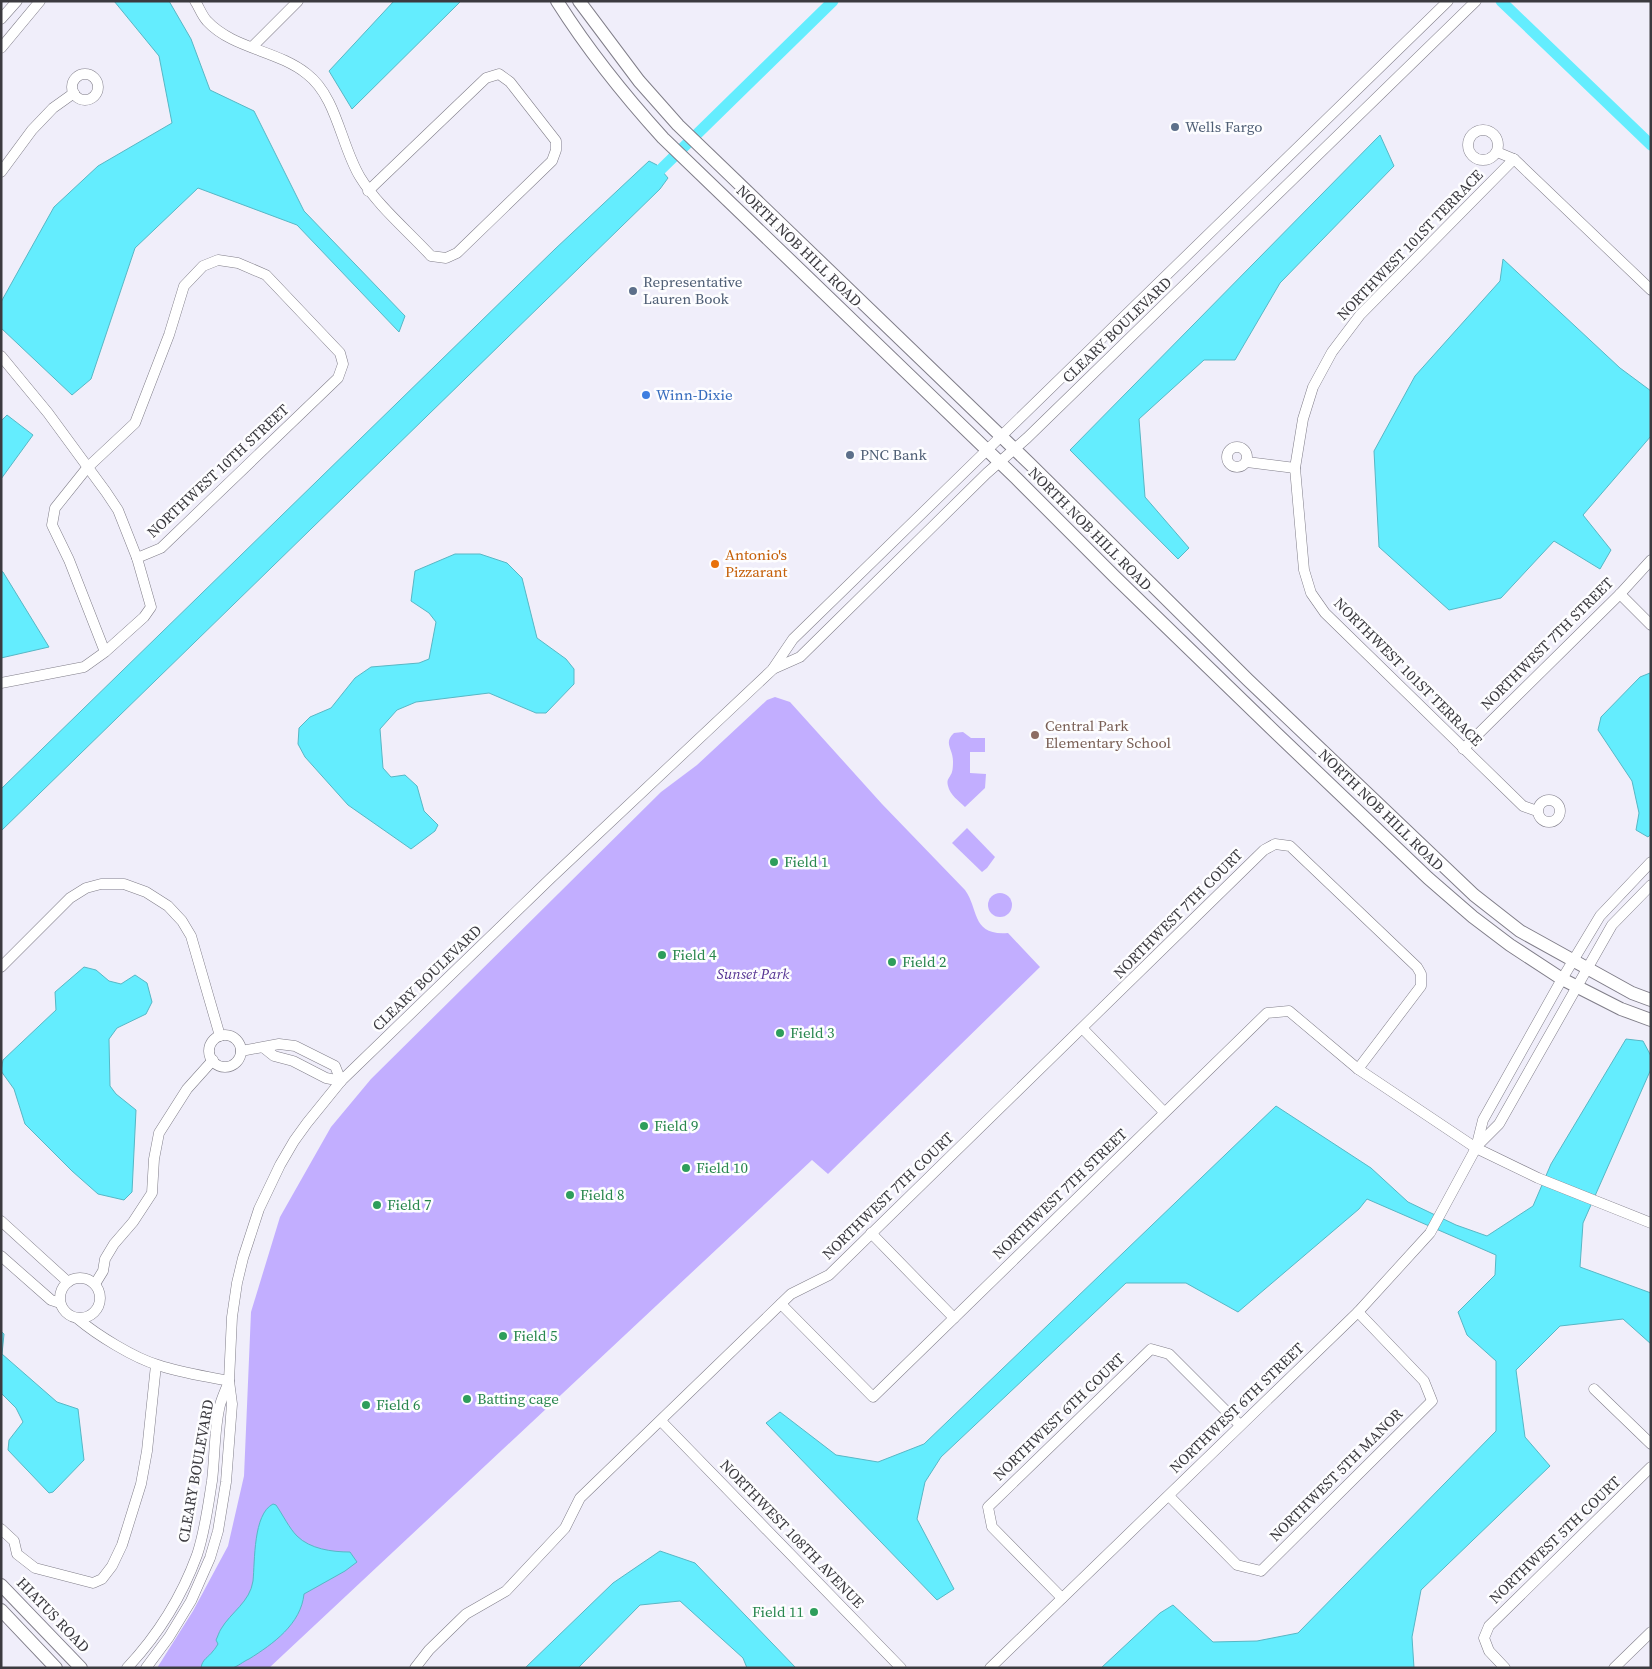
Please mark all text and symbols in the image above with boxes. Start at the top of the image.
place label: Wells Fargo [1185,116,1263,137]
marker: Wells Fargo [1169,121,1181,133]
street label: NORTHWEST 101ST TERRACE [1332,165,1487,325]
street label: NORTH NOB HILL ROAD [732,180,867,311]
place label: Representative Lauren Book [643,271,743,309]
street label: CLEARY BOULEVARD [1057,272,1176,387]
marker: Representative Lauren Book [627,285,639,297]
place label: Winn-Dixie [656,384,733,405]
marker: Winn-Dixie [640,389,652,401]
street label: NORTHWEST 10TH STREET [142,399,293,542]
place label: PNC Bank [860,444,928,465]
marker: PNC Bank [844,449,856,461]
street label: NORTH NOB HILL ROAD [1024,462,1157,595]
place label: Antonio's Pizzarant [725,544,787,582]
marker: Antonio's Pizzarant [709,558,721,570]
street label: NORTHWEST 7TH STREET [1476,573,1618,715]
street label: NORTHWEST 101ST TERRACE [1329,593,1487,751]
place label: Central Park Elementary School [1045,715,1172,753]
marker: Central Park Elementary School [1029,729,1041,741]
street label: NORTH NOB HILL ROAD [1314,744,1449,875]
street label: NORTHWEST 7TH COURT [1108,844,1247,983]
place label: Field 1 [784,851,828,872]
marker: Field 1 [768,856,780,868]
street label: CLEARY BOULEVARD [367,920,486,1035]
place label: Field 4 [672,944,717,965]
marker: Field 4 [656,949,668,961]
place label: Field 2 [902,951,946,972]
marker: Field 2 [886,956,898,968]
park label: Sunset Park [717,963,790,984]
place label: Field 3 [790,1022,834,1043]
marker: Field 3 [774,1027,786,1039]
place label: Field 9 [654,1115,698,1136]
marker: Field 9 [638,1120,650,1132]
street label: NORTHWEST 7TH STREET [988,1124,1132,1264]
street label: NORTHWEST 7TH COURT [817,1127,958,1264]
place label: Field 10 [696,1157,748,1178]
marker: Field 10 [680,1162,692,1174]
place label: Field 8 [580,1184,624,1205]
marker: Field 8 [564,1189,576,1201]
place label: Field 7 [387,1194,431,1215]
marker: Field 7 [371,1199,383,1211]
place label: Field 5 [513,1325,557,1346]
marker: Field 5 [497,1330,509,1342]
street label: NORTHWEST 6TH STREET [1165,1338,1309,1478]
street label: NORTHWEST 6TH COURT [988,1348,1129,1485]
place label: Batting cage [477,1388,559,1409]
marker: Batting cage [461,1393,473,1405]
place label: Field 6 [376,1394,420,1415]
street label: CLEARY BOULEVARD [173,1398,218,1544]
marker: Field 6 [360,1399,372,1411]
street label: NORTHWEST 5TH MANOR [1264,1403,1407,1546]
street label: NORTHWEST 108TH AVENUE [716,1455,869,1613]
street label: NORTHWEST 5TH COURT [1484,1471,1625,1608]
street label: HIATUS ROAD [12,1572,95,1657]
place label: Field 11 [752,1601,804,1622]
marker: Field 11 [808,1606,820,1618]

